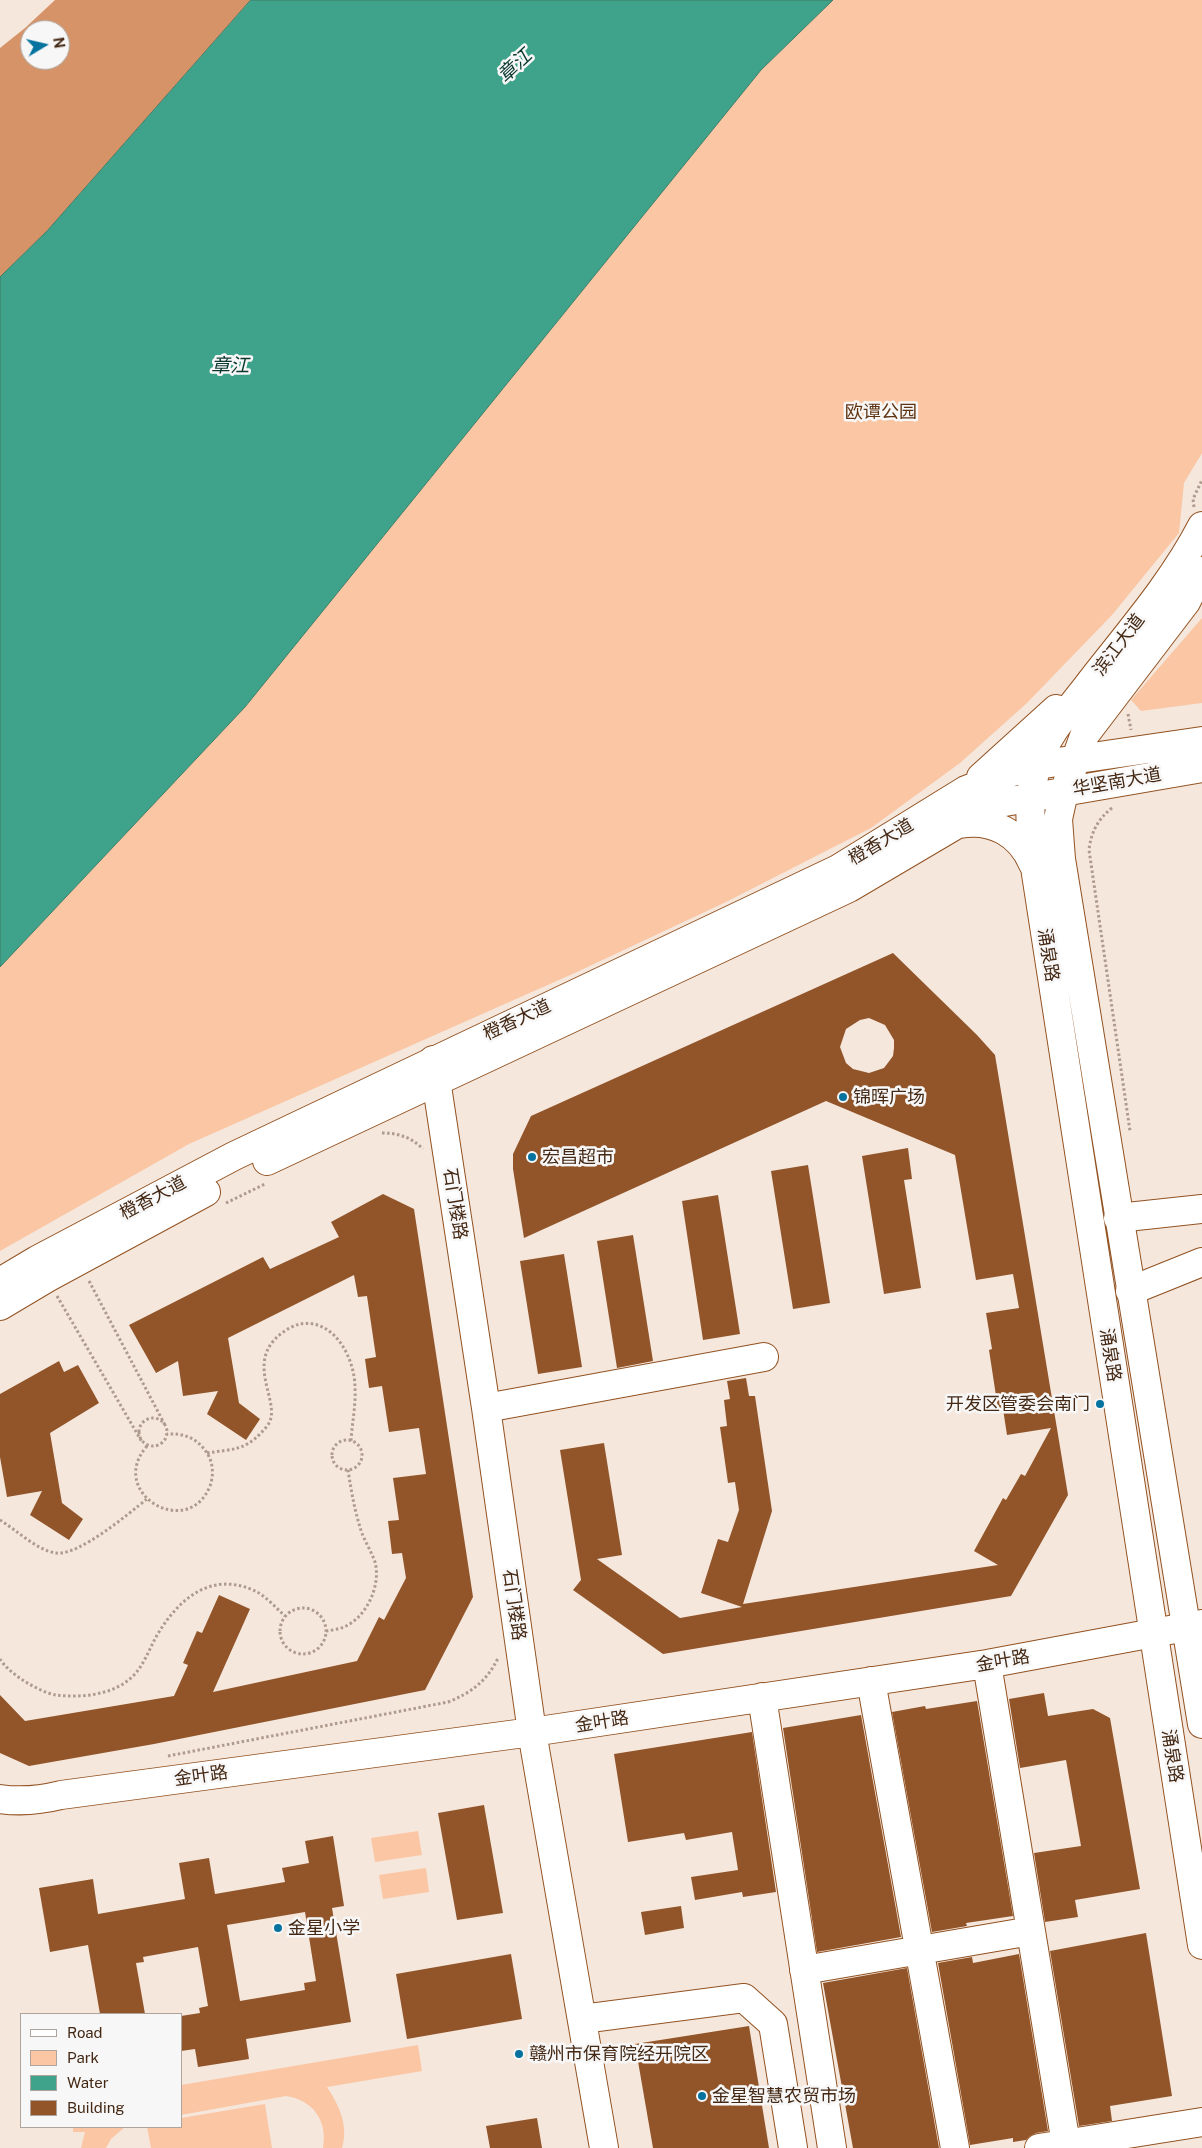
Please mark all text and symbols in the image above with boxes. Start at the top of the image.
north arrow [20,20,70,70]
text: N [50,36,68,49]
water label: 章江 [493,45,537,87]
water label: 章江 [211,355,249,377]
park label: 欧谭公园 [845,401,917,423]
street label: 滨江大道 [1089,610,1149,680]
street label: 华坚南大道 [1071,764,1163,800]
street label: 橙香大道 [845,814,917,870]
street label: 涌泉路 [1033,927,1063,983]
street label: 橙香大道 [480,995,554,1045]
place label: 锦晖广场 [853,1086,925,1108]
marker: 锦晖广场 [837,1091,849,1103]
place label: 宏昌超市 [542,1146,614,1168]
marker: 宏昌超市 [526,1151,538,1163]
street label: 石门楼路 [439,1167,471,1241]
street label: 橙香大道 [116,1172,190,1224]
street label: 涌泉路 [1095,1327,1125,1383]
place label: 开发区管委会南门 [946,1393,1090,1415]
marker: 开发区管委会南门 [1094,1398,1106,1410]
street label: 石门楼路 [498,1568,530,1642]
street label: 金叶路 [975,1646,1031,1676]
street label: 金叶路 [574,1707,630,1737]
street label: 涌泉路 [1157,1728,1187,1784]
street label: 金叶路 [173,1762,229,1790]
place label: 金星小学 [288,1917,360,1939]
marker: 金星小学 [272,1922,284,1934]
legend [20,2013,182,2128]
text: Road [67,2024,103,2041]
place label: 赣州市保育院经开院区 [529,2043,709,2065]
marker: 赣州市保育院经开院区 [513,2048,525,2060]
text: Park [67,2049,99,2066]
text: Water [67,2074,109,2091]
place label: 金星智慧农贸市场 [712,2085,856,2107]
marker: 金星智慧农贸市场 [696,2090,708,2102]
text: Building [67,2099,125,2116]

